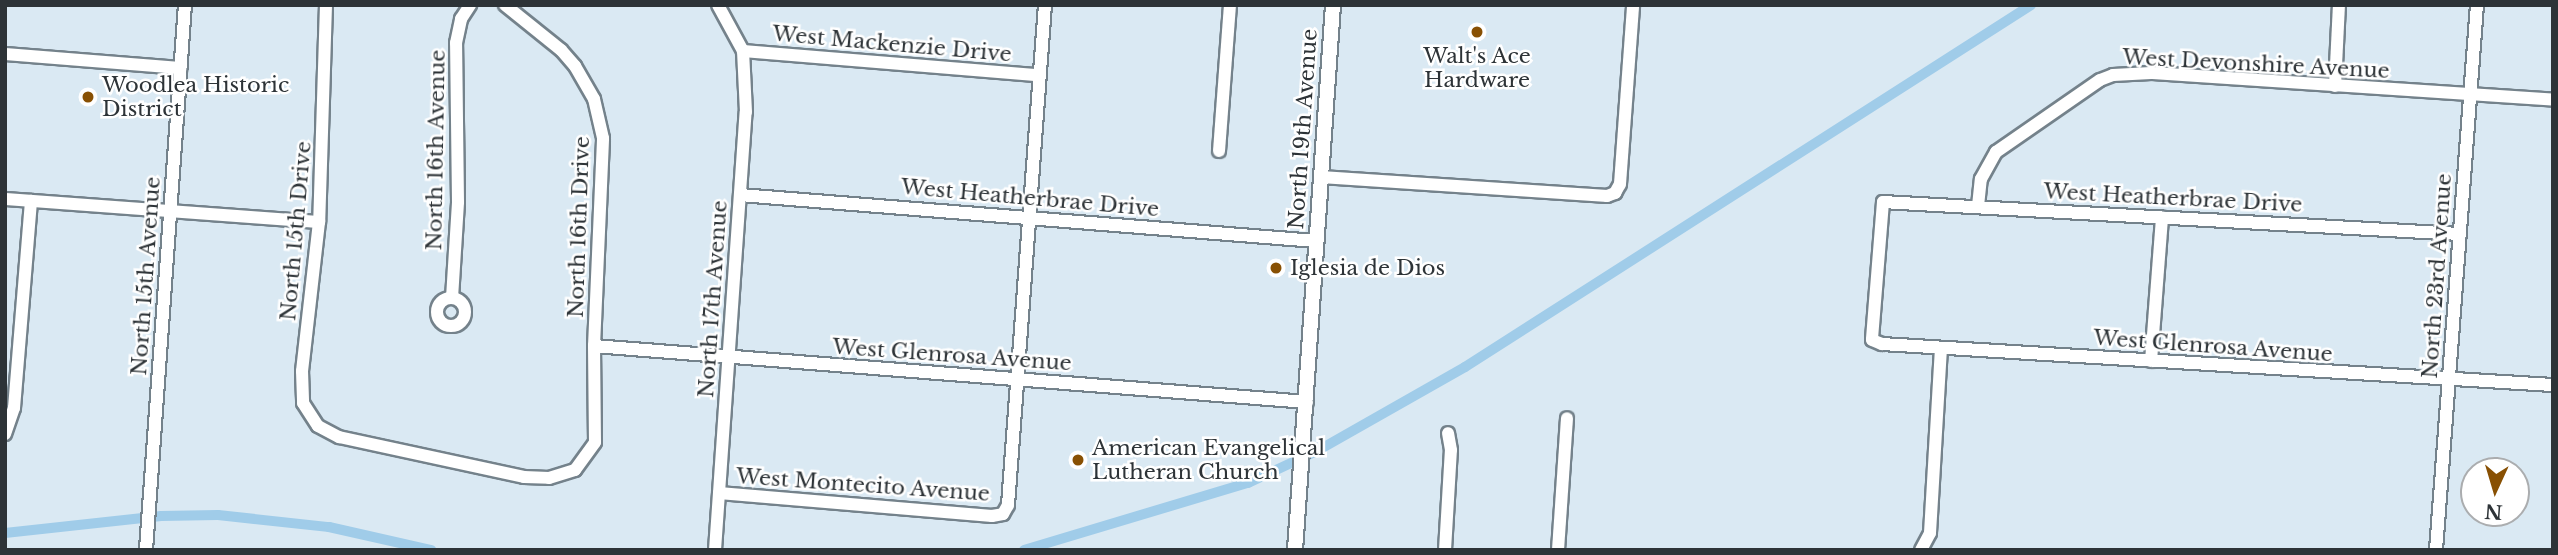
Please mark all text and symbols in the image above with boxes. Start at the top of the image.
street label: West Mackenzie Drive [771,21,1013,67]
marker: Walt's Ace Hardware [1469,24,1485,40]
street label: North 19th Avenue [1283,28,1323,230]
place label: Walt's Ace Hardware [1423,43,1531,93]
street label: West Devonshire Avenue [2121,44,2391,84]
street label: North 16th Avenue [422,49,450,251]
place label: Woodlea Historic District [102,72,289,122]
marker: Woodlea Historic District [80,89,96,105]
street label: North 16th Drive [563,136,595,318]
street label: North 15th Drive [276,140,316,322]
street label: North 23rd Avenue [2417,172,2457,380]
street label: West Heatherbrae Drive [900,174,1160,222]
street label: North 15th Avenue [126,175,166,377]
street label: West Heatherbrae Drive [2043,179,2303,217]
street label: North 17th Avenue [693,199,733,399]
place label: Iglesia de Dios [1290,255,1445,281]
marker: Iglesia de Dios [1268,260,1284,276]
street label: West Glenrosa Avenue [2092,325,2334,367]
street label: West Glenrosa Avenue [831,334,1073,376]
place label: American Evangelical Lutheran Church [1092,435,1325,485]
marker: American Evangelical Lutheran Church [1070,452,1086,468]
north arrow [2460,457,2530,527]
street label: West Montecito Avenue [735,464,991,506]
text: N [2484,499,2503,524]

